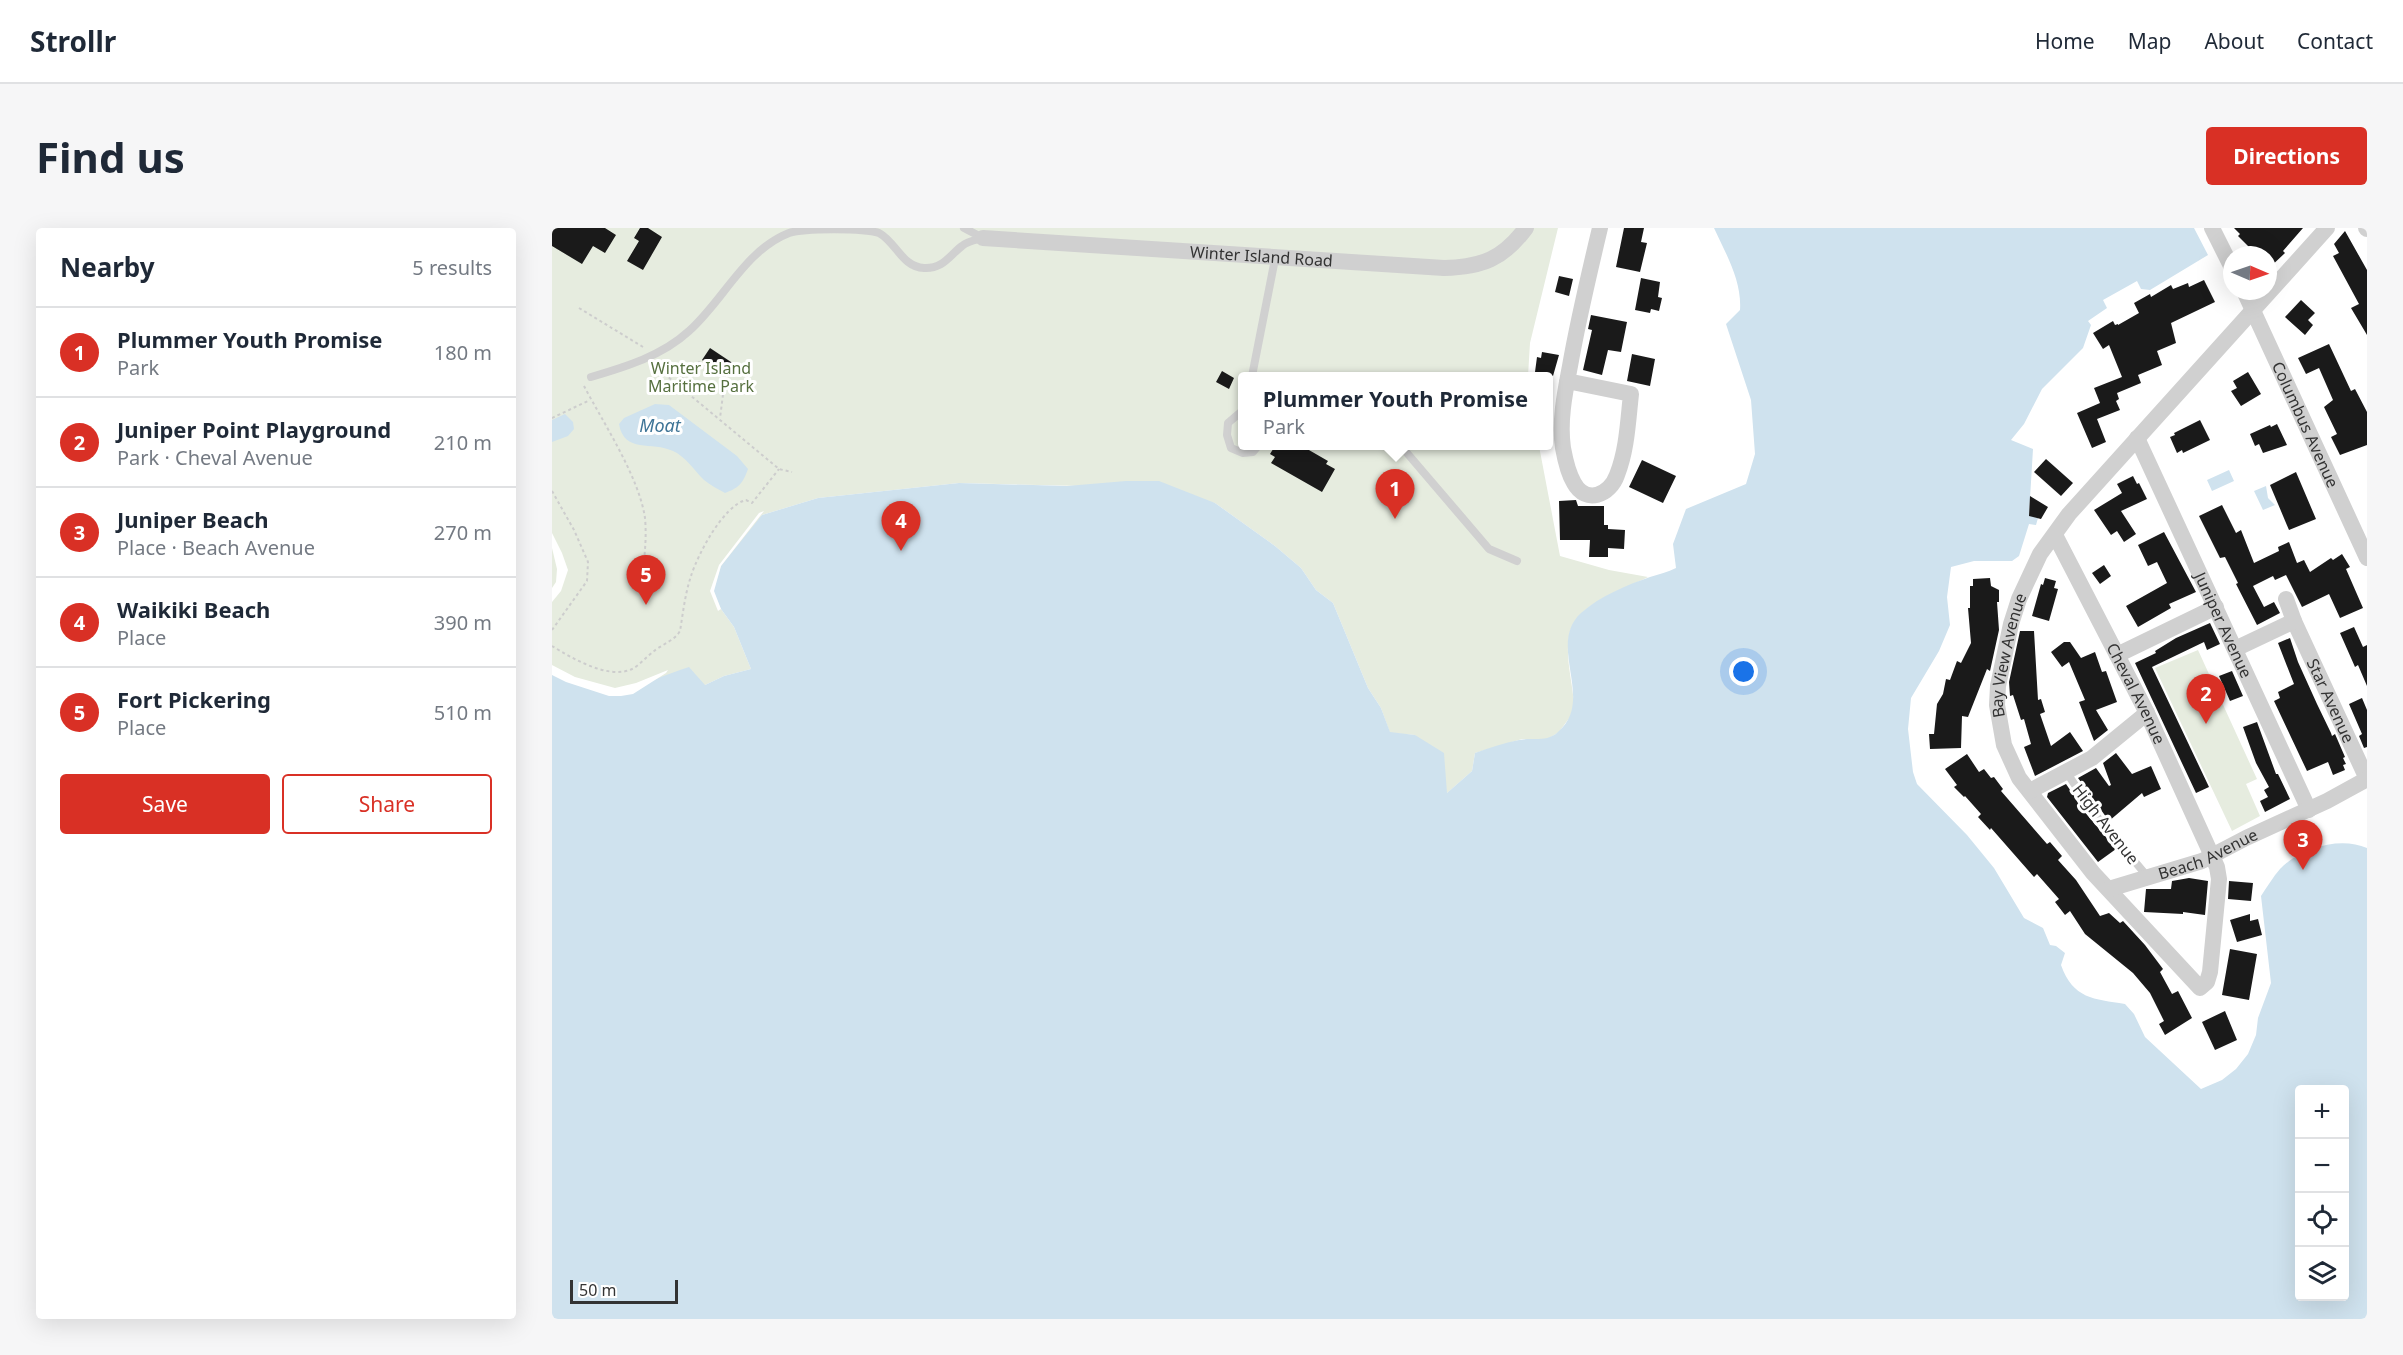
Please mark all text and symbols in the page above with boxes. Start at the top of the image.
text: Strollr [30,22,116,60]
text: Home [2035,27,2095,55]
text: Map [2128,27,2171,55]
text: About [2204,27,2264,55]
text: Contact [2297,27,2373,55]
button: Directions [2206,127,2367,185]
text: Find us [36,128,185,185]
street label: Winter Island Road [1189,240,1334,272]
north arrow [2223,246,2277,300]
text: Nearby [60,249,155,285]
text: 5 results [412,254,492,281]
text: Plummer Youth Promise [117,324,382,354]
text: 1 [74,339,85,366]
text: 180 m [434,339,492,366]
text: Park [117,354,159,381]
park label: Winter Island Maritime Park [648,357,754,397]
street label: Columbus Avenue [2267,358,2344,491]
popup [1238,372,1553,450]
text: Plummer Youth Promise [1263,383,1528,413]
water label: Moat [639,413,682,437]
text: Park [1263,413,1305,440]
text: Juniper Point Playground [117,414,391,444]
text: 2 [74,429,85,456]
text: 210 m [434,429,492,456]
text: Park · Cheval Avenue [117,444,313,471]
pin: 1 [1376,470,1414,519]
pin: 4 [882,502,920,551]
text: Juniper Beach [117,504,269,534]
text: 3 [74,519,85,546]
text: 270 m [434,519,492,546]
text: Place · Beach Avenue [117,534,315,561]
pin: 5 [626,556,665,605]
street label: Juniper Avenue [2189,567,2257,681]
street label: Bay View Avenue [1986,589,2031,719]
text: Waikiki Beach [117,594,270,624]
text: 4 [74,609,85,636]
text: 390 m [434,609,492,636]
text: Place [117,624,166,651]
street label: Cheval Avenue [2102,639,2171,747]
street label: Star Avenue [2302,655,2360,746]
your location [1729,657,1758,686]
pin: 2 [2186,674,2226,724]
text: Fort Pickering [117,684,271,714]
text: 5 [74,699,85,726]
text: 510 m [434,699,492,726]
text: Place [117,714,166,741]
button: Save [60,774,270,834]
button: Share [282,774,492,834]
street label: High Avenue [2068,779,2144,869]
pin: 3 [2284,820,2322,870]
street label: Beach Avenue [2155,823,2261,885]
map controls [2295,1085,2349,1301]
button: + [2295,1085,2349,1139]
button: − [2295,1139,2349,1193]
button: locate [2295,1193,2349,1247]
button: layers [2295,1247,2349,1301]
scale bar [570,1277,678,1304]
text: 50 m [579,1279,616,1301]

